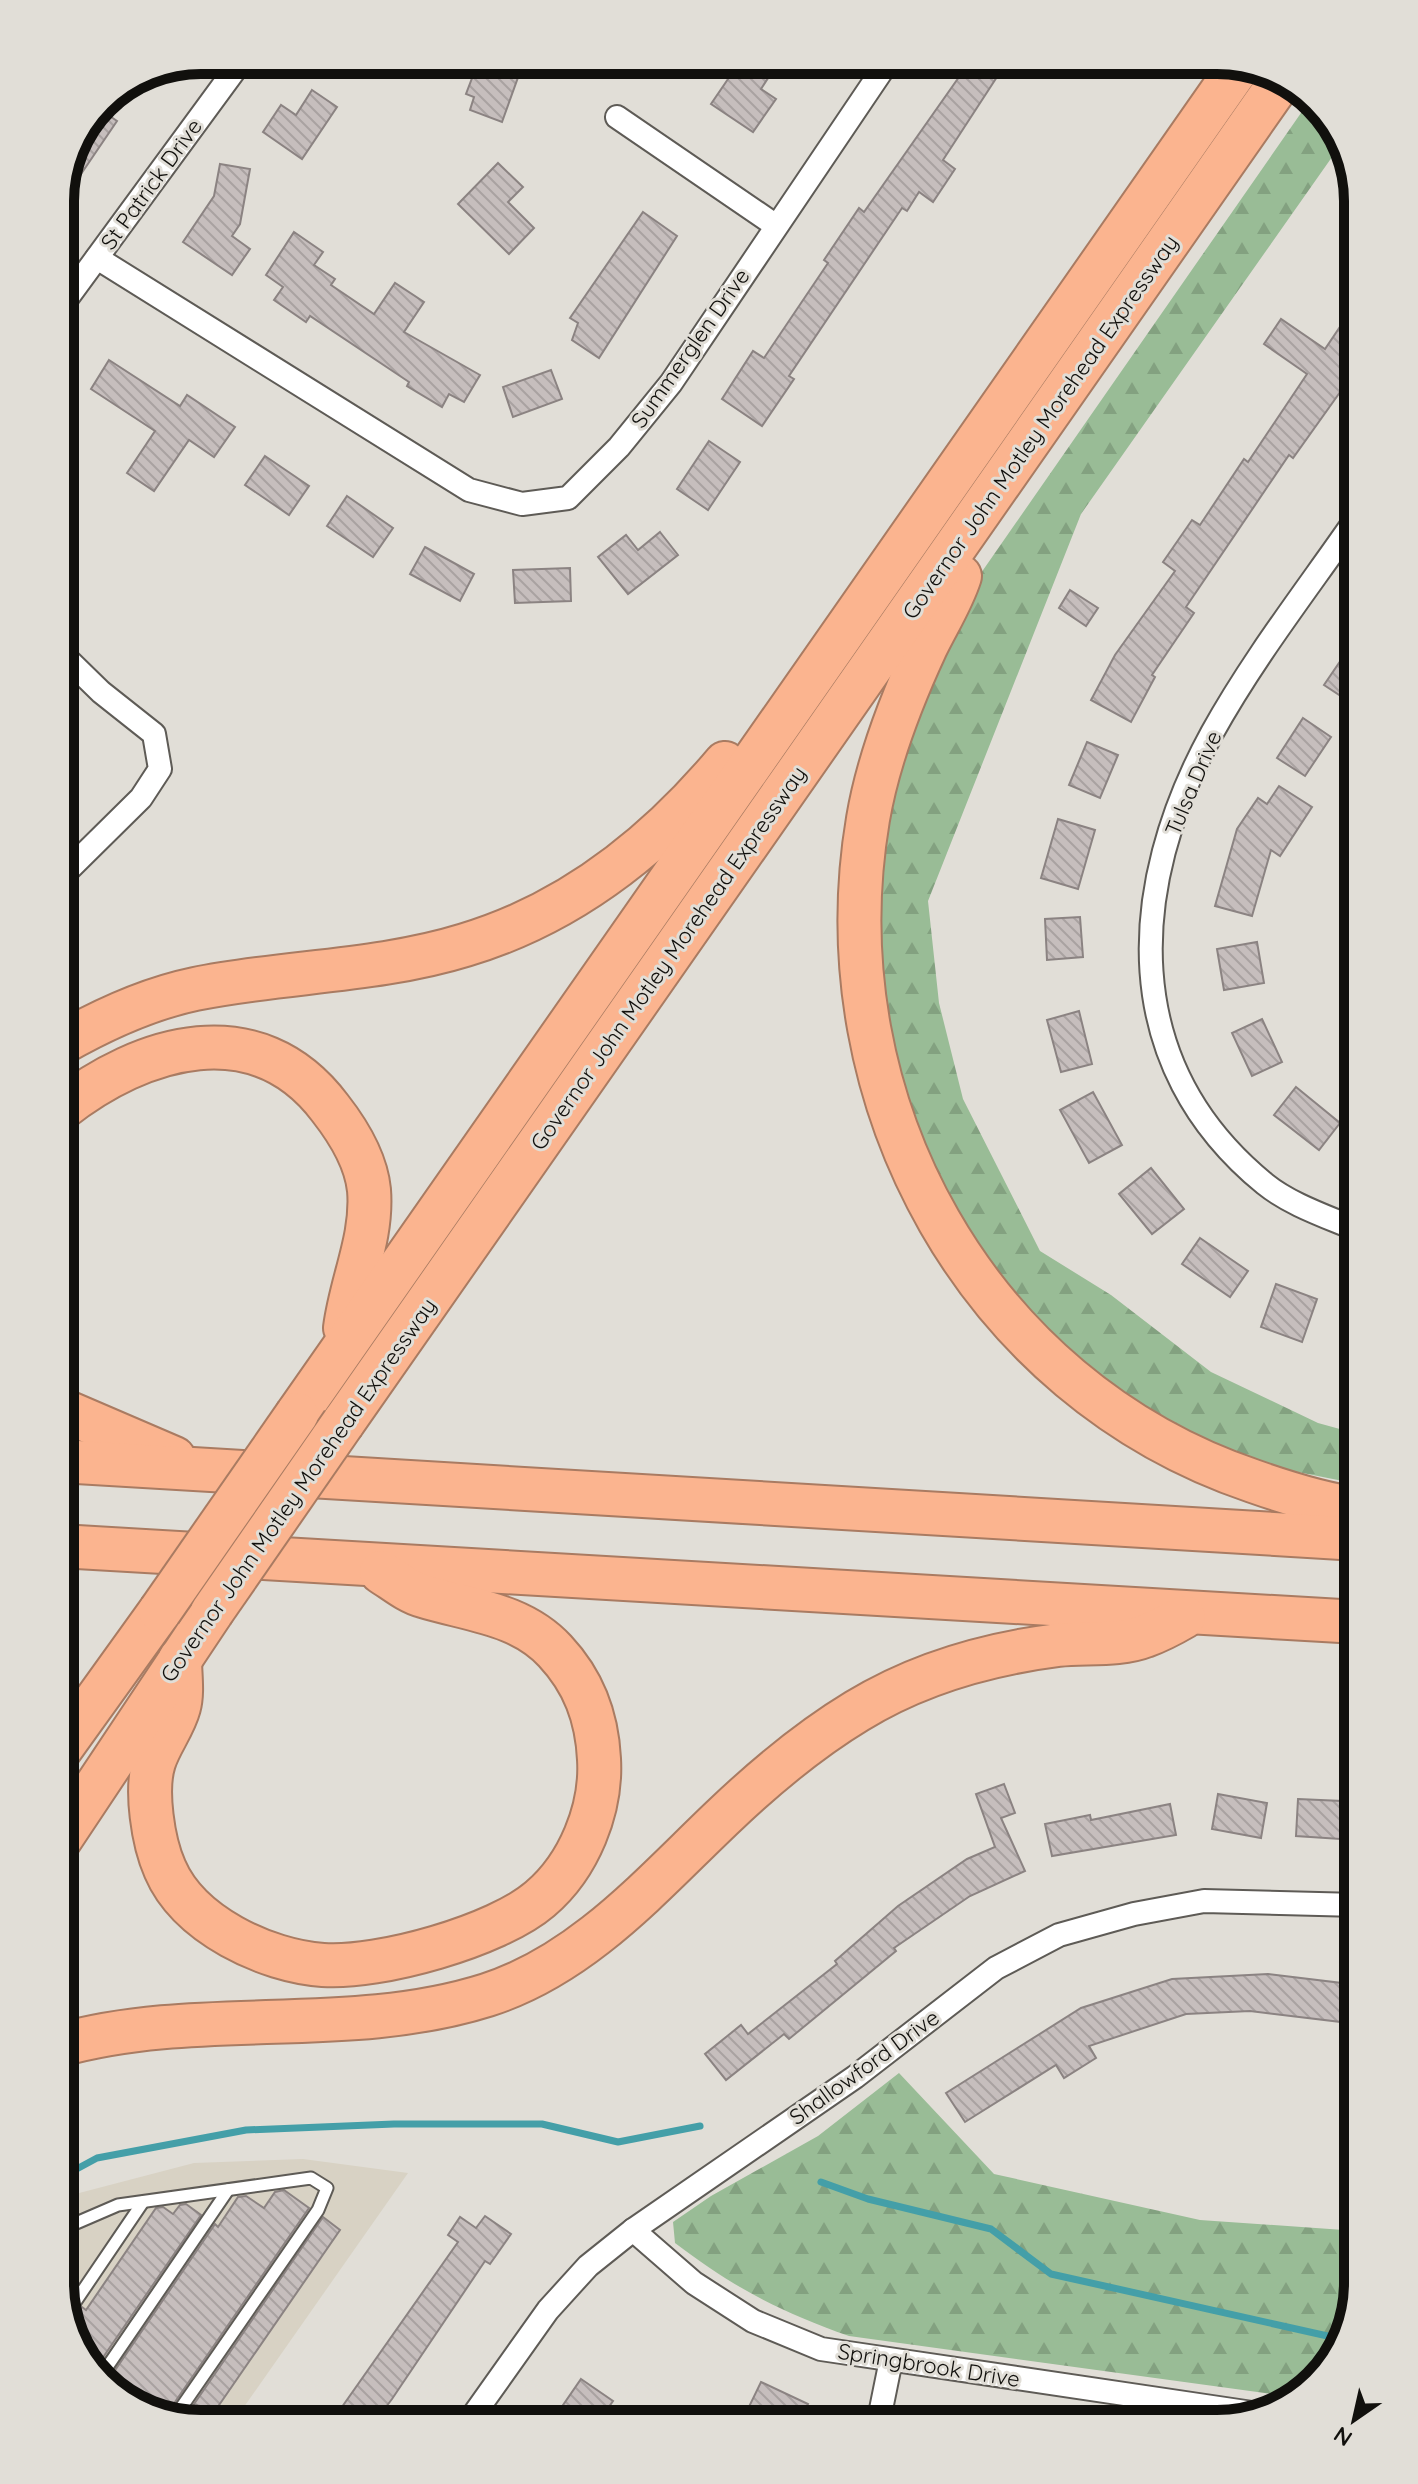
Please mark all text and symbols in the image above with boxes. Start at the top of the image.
street label: St Patrick Drive [94,113,208,255]
street label: Governor John Motley Morehead Expressway [896,229,1184,625]
street label: Summerglen Drive [625,263,755,433]
street label: Tulsa Drive [1158,726,1228,840]
street label: Governor John Motley Morehead Expressway [524,760,812,1156]
street label: Governor John Motley Morehead Expressway [154,1292,442,1688]
street label: Shallowford Drive [784,2003,944,2131]
street label: Springbrook Drive [836,2337,1022,2393]
north arrow [1314,2380,1394,2460]
text: N [1328,2420,1357,2453]

